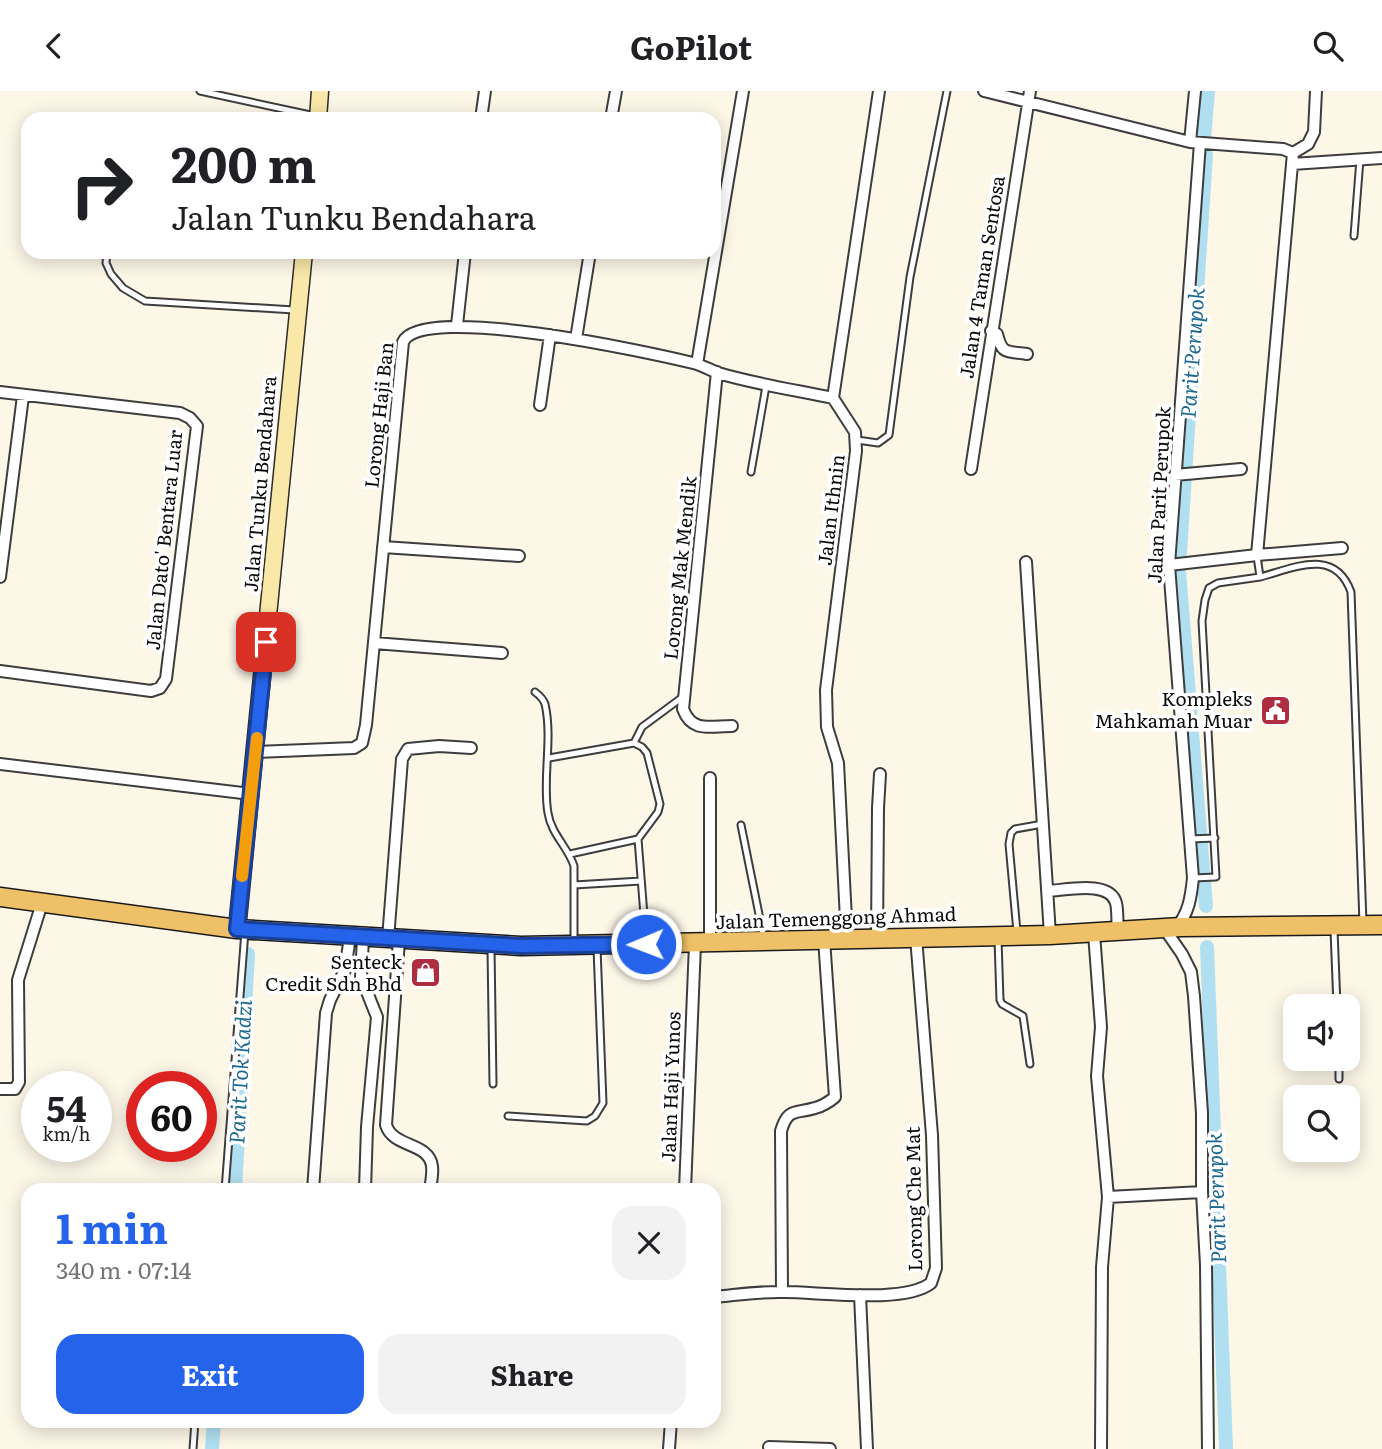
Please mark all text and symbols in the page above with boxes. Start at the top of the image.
text: GoPilot [630,22,752,70]
icon: back [35,27,73,65]
icon: search [1309,27,1347,65]
text: 200 m [171,125,316,198]
icon: right [56,140,147,231]
street label: Jalan 4 Taman Sentosa [951,173,1011,380]
text: Jalan Tunku Bendahara [171,192,536,240]
water label: Parit Perupok [1170,286,1211,419]
street label: Lorong Haji Ban [356,340,400,489]
street label: Jalan Tunku Bendahara [236,374,282,593]
street label: Jalan Parit Perupok [1139,405,1177,584]
street label: Jalan Dato' Bentara Luar [138,428,188,651]
street label: Jalan Ithnin [809,453,851,567]
street label: Lorong Mak Mendik [655,474,703,661]
pin [236,612,296,672]
icon: arrive [247,623,285,661]
place label: Kompleks Mahkamah Muar [1095,684,1252,734]
public building icon: Kompleks Mahkamah Muar [1258,693,1292,727]
street label: Jalan Temenggong Ahmad [715,899,957,935]
position arrow [609,907,683,981]
place label: Senteck Credit Sdn Bhd [265,947,402,997]
shop icon: Senteck Credit Sdn Bhd [408,956,442,990]
map controls [1283,994,1360,1162]
button: sound [1283,994,1360,1071]
water label: Parit Tok Kadzi [219,998,258,1145]
street label: Jalan Haji Yunos [653,1011,687,1163]
speed limit sign: 60 [126,1071,217,1162]
text: 54 [46,1081,87,1133]
button: search [1283,1085,1360,1162]
text: km/h [43,1120,90,1147]
street label: Lorong Che Mat [898,1126,928,1272]
water label: Parit Perupok [1197,1132,1232,1264]
text: 1 min [56,1195,168,1257]
button: close [612,1206,686,1280]
text: 340 m · 07:14 [56,1252,191,1286]
button: Exit [56,1334,364,1414]
button: Share [378,1334,686,1414]

